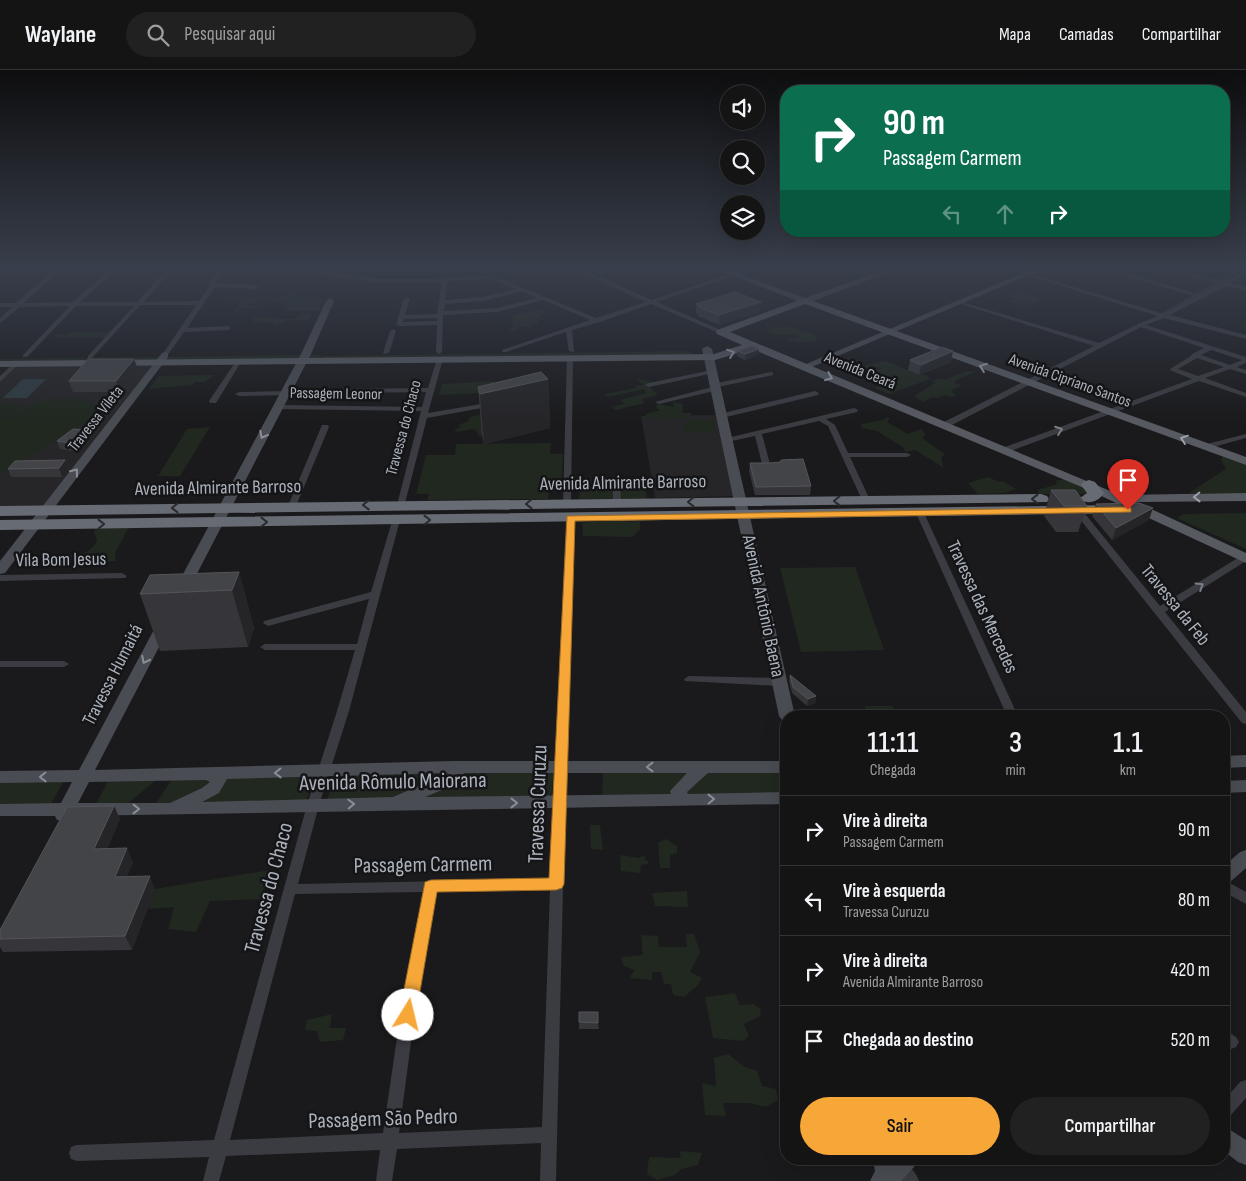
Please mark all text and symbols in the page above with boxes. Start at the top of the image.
search box [126,12,476,57]
text: Waylane [25,20,96,49]
icon: search [144,21,172,49]
text: Pesquisar aqui [184,23,275,46]
text: Mapa [999,24,1031,45]
text: Camadas [1059,24,1114,45]
text: Compartilhar [1142,24,1221,45]
map controls [720,85,765,240]
button: sound [720,85,765,130]
text: 90 m [883,102,945,145]
icon: right [800,105,865,170]
button: search [720,140,765,185]
text: Passagem Carmem [883,145,1022,172]
button: layers [720,195,765,240]
icon: left [938,200,966,228]
icon: ahead [991,200,1019,228]
icon: right [1044,200,1072,228]
street label: Avenida Ceará [821,348,898,394]
one-way arrow [726,349,734,359]
street label: Avenida Cipriano Santos [1005,350,1134,412]
one-way arrow [979,363,988,373]
one-way arrow [824,371,833,382]
street label: Travessa do Chaco [382,378,426,478]
street label: Travessa Vileta [64,382,128,456]
street label: Passagem Leonor [290,384,383,404]
one-way arrow [1054,426,1063,436]
one-way arrow [259,429,269,438]
one-way arrow [1180,435,1188,445]
pin [1107,459,1149,510]
icon: arrive [1114,466,1142,494]
one-way arrow [70,469,78,478]
street label: Avenida Almirante Barroso [539,470,706,496]
street label: Avenida Almirante Barroso [134,475,301,501]
one-way arrow [1193,492,1201,502]
one-way arrow [1030,494,1038,504]
one-way arrow [833,496,840,506]
one-way arrow [687,497,695,507]
one-way arrow [525,499,532,509]
one-way arrow [362,500,370,510]
one-way arrow [171,503,178,513]
one-way arrow [424,515,431,525]
one-way arrow [261,517,269,527]
one-way arrow [98,519,105,529]
street label: Avenida Antônio Baena [737,532,789,679]
street label: Travessa das Mercedes [941,537,1023,677]
street label: Vila Bom Jesus [15,548,107,572]
street label: Travessa da Feb [1135,560,1215,650]
one-way arrow [1194,583,1203,592]
street label: Travessa Humaitá [78,620,148,730]
one-way arrow [141,654,151,663]
text: 11:11 [867,725,918,761]
text: 3 [1009,725,1022,761]
text: 1.1 [1113,725,1143,761]
street label: Travessa Curuzu [522,744,554,864]
text: Chegada [870,761,916,780]
text: min [1006,761,1026,780]
text: km [1120,761,1136,780]
one-way arrow [646,762,654,772]
street label: Avenida Rômulo Maiorana [298,767,487,797]
one-way arrow [273,768,281,778]
one-way arrow [39,771,47,782]
one-way arrow [708,794,715,804]
one-way arrow [510,798,518,808]
one-way arrow [348,799,355,809]
one-way arrow [132,804,140,814]
text: Vire à direita [843,810,927,833]
icon: right [800,817,828,845]
text: 90 m [1178,819,1210,842]
street label: Travessa do Chaco [239,820,299,956]
text: Passagem Carmem [843,833,944,852]
street label: Passagem Carmem [353,850,493,880]
text: Vire à esquerda [843,880,945,903]
icon: left [800,887,828,915]
text: 80 m [1178,889,1210,912]
text: Travessa Curuzu [843,903,929,922]
text: Vire à direita [843,950,927,973]
icon: right [800,957,828,985]
text: 420 m [1170,959,1210,982]
text: Avenida Almirante Barroso [843,973,983,992]
position arrow [381,988,433,1040]
icon: arrive [800,1027,828,1055]
text: Chegada ao destino [843,1029,973,1052]
text: 520 m [1171,1029,1210,1052]
button: Sair [800,1097,1000,1155]
button: Compartilhar [1010,1097,1210,1155]
street label: Passagem São Pedro [308,1103,458,1135]

